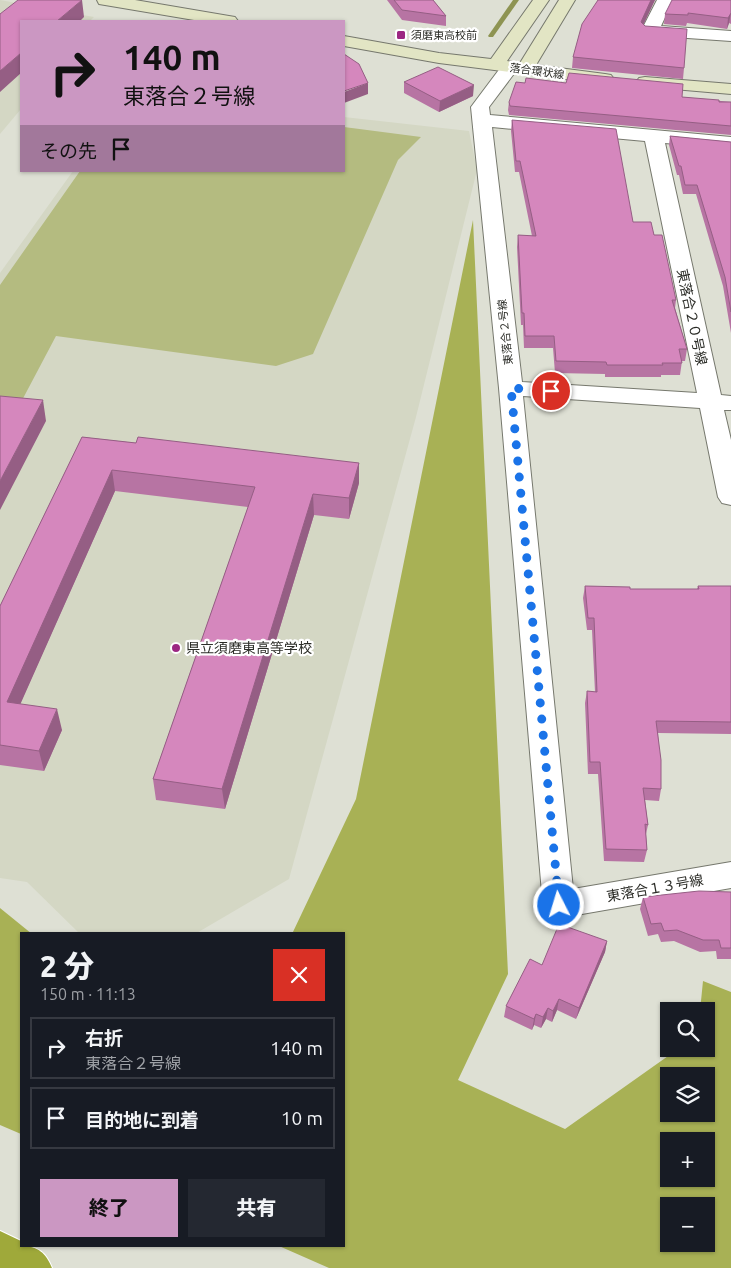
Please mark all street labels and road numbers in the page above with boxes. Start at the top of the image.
street label: 落合環状線 [509,61,565,81]
street label: 東落合２０号線 [674,267,710,367]
street label: 東落合２号線 [496,299,514,365]
street label: 東落合１３号線 [605,872,705,904]

